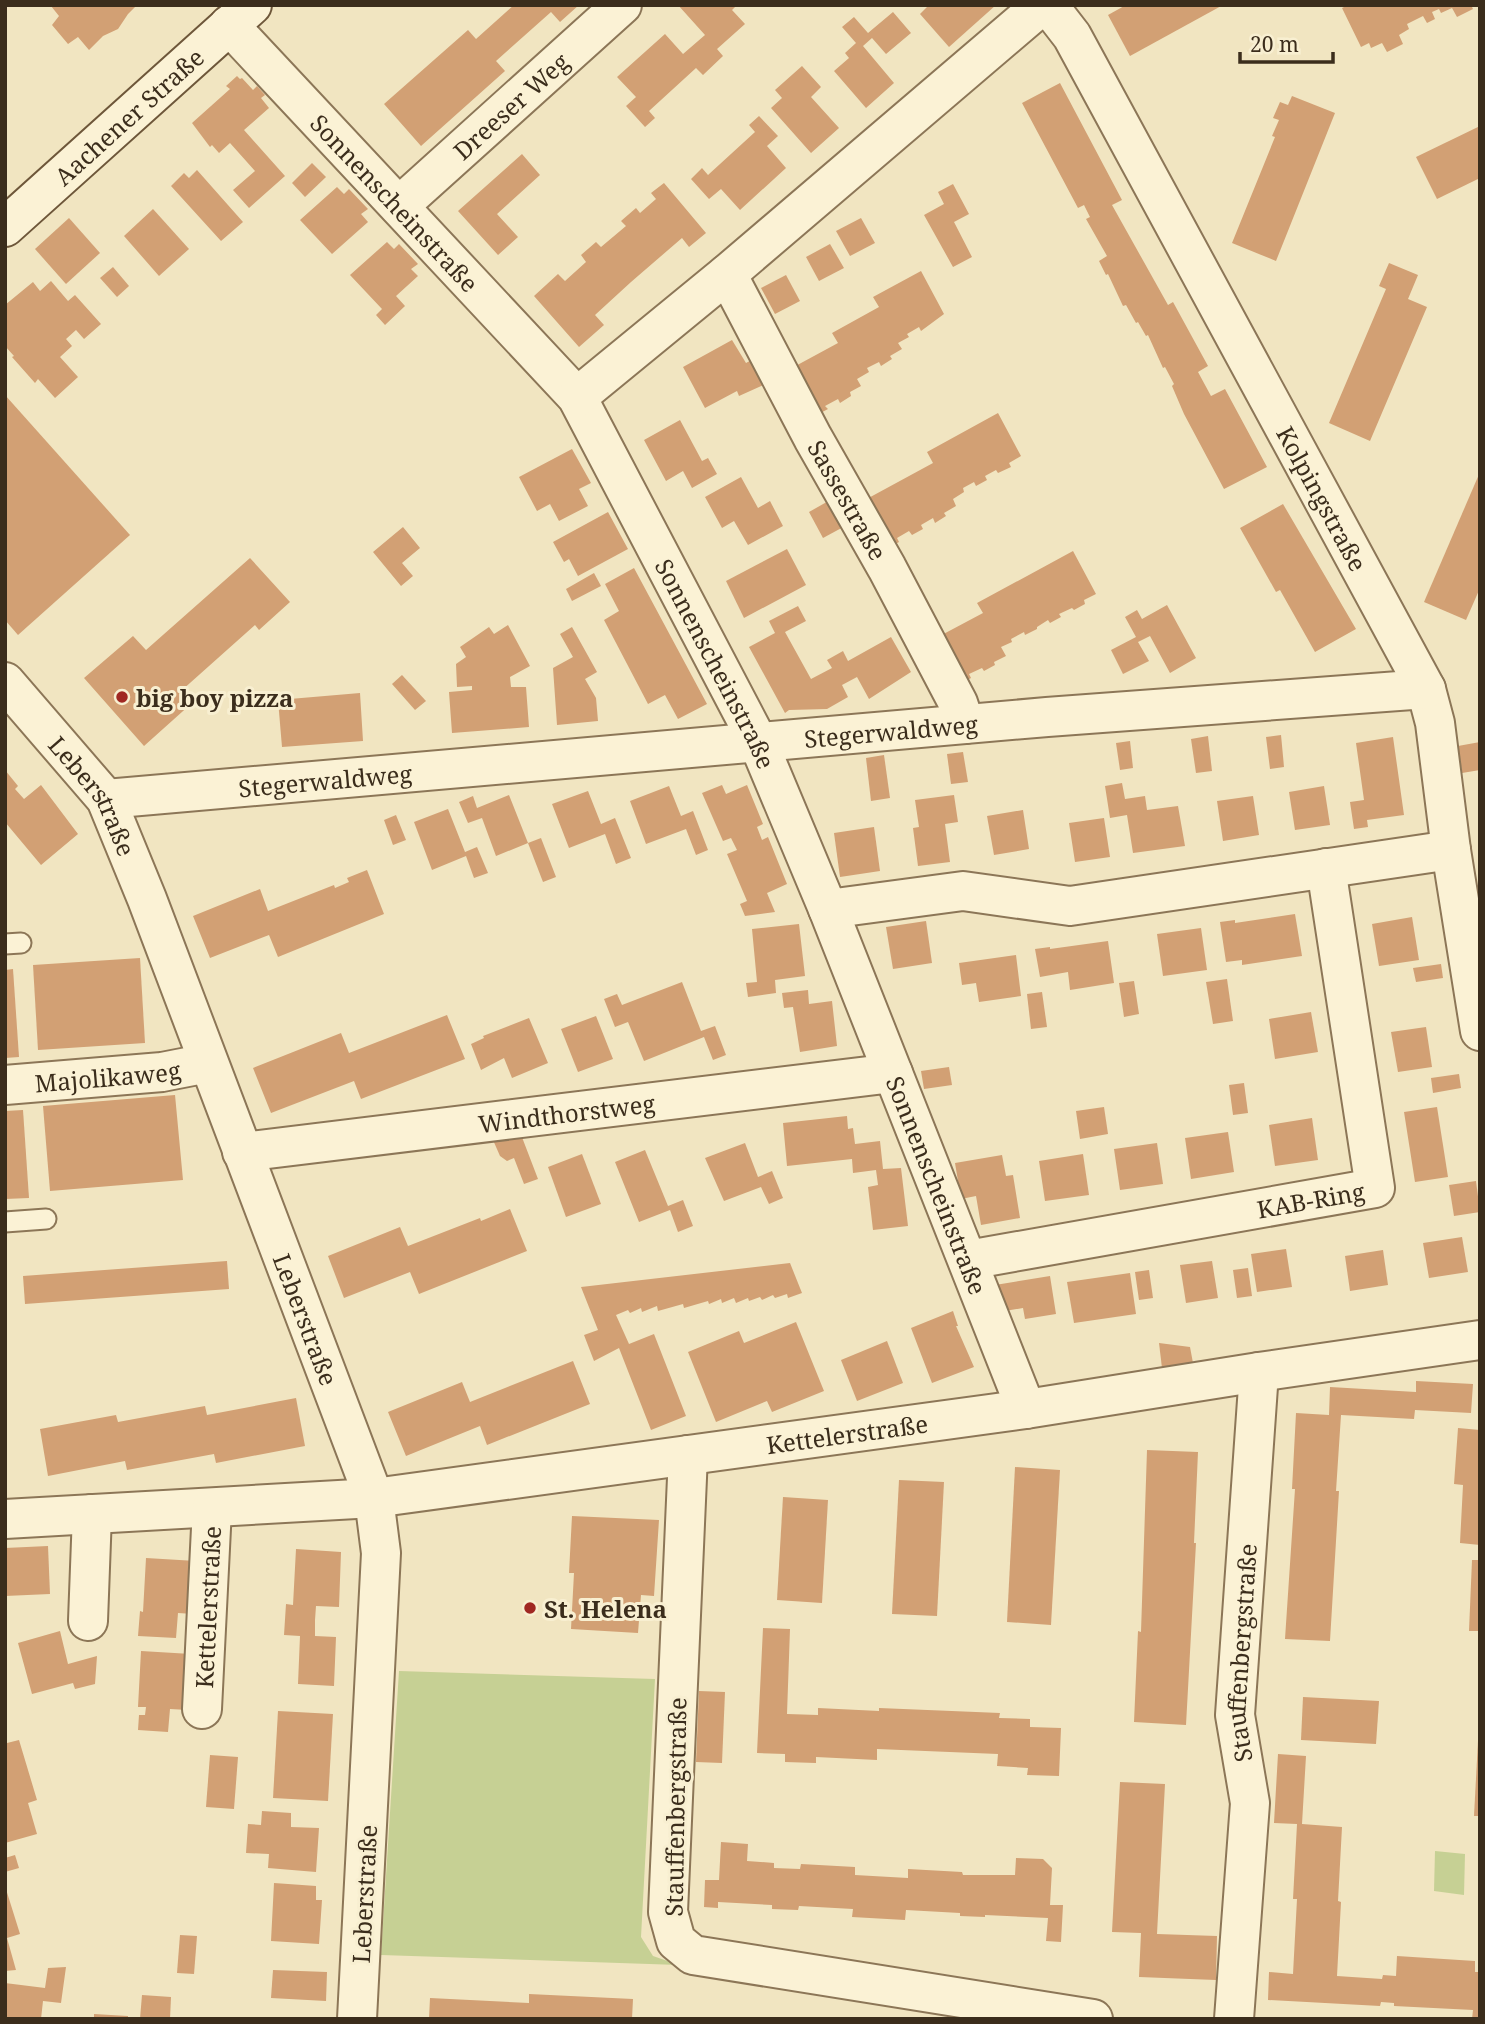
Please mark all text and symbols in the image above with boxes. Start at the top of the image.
scale bar [1240,21,1333,65]
text: 20 m [1250,30,1299,58]
street label: Aachener Straße [47,40,210,192]
street label: Dreeser Weg [445,45,575,166]
street label: Sonnenscheinstraße [304,106,486,298]
street label: Kolpingstraße [1270,420,1375,577]
street label: Sassestraße [801,434,895,566]
street label: Sonnenscheinstraße [648,553,784,773]
place label: big boy pizza [136,681,293,714]
marker: big boy pizza [114,689,130,705]
street label: Stegerwaldweg [803,707,979,755]
street label: Leberstraße [42,728,144,861]
street label: Stegerwaldweg [237,756,414,804]
street label: Majolikaweg [33,1052,183,1099]
street label: Sonnenscheinstraße [879,1071,995,1299]
street label: Windthorstweg [476,1086,657,1140]
street label: KAB-Ring [1254,1174,1367,1225]
street label: Leberstraße [266,1248,346,1390]
street label: Kettelerstraße [764,1406,930,1461]
street label: Kettelerstraße [187,1525,228,1689]
street label: Stauffenbergstraße [1218,1542,1263,1765]
place label: St. Helena [544,1592,667,1625]
marker: St. Helena [522,1600,538,1616]
street label: Stauffenbergstraße [657,1697,693,1917]
street label: Leberstraße [344,1824,384,1964]

